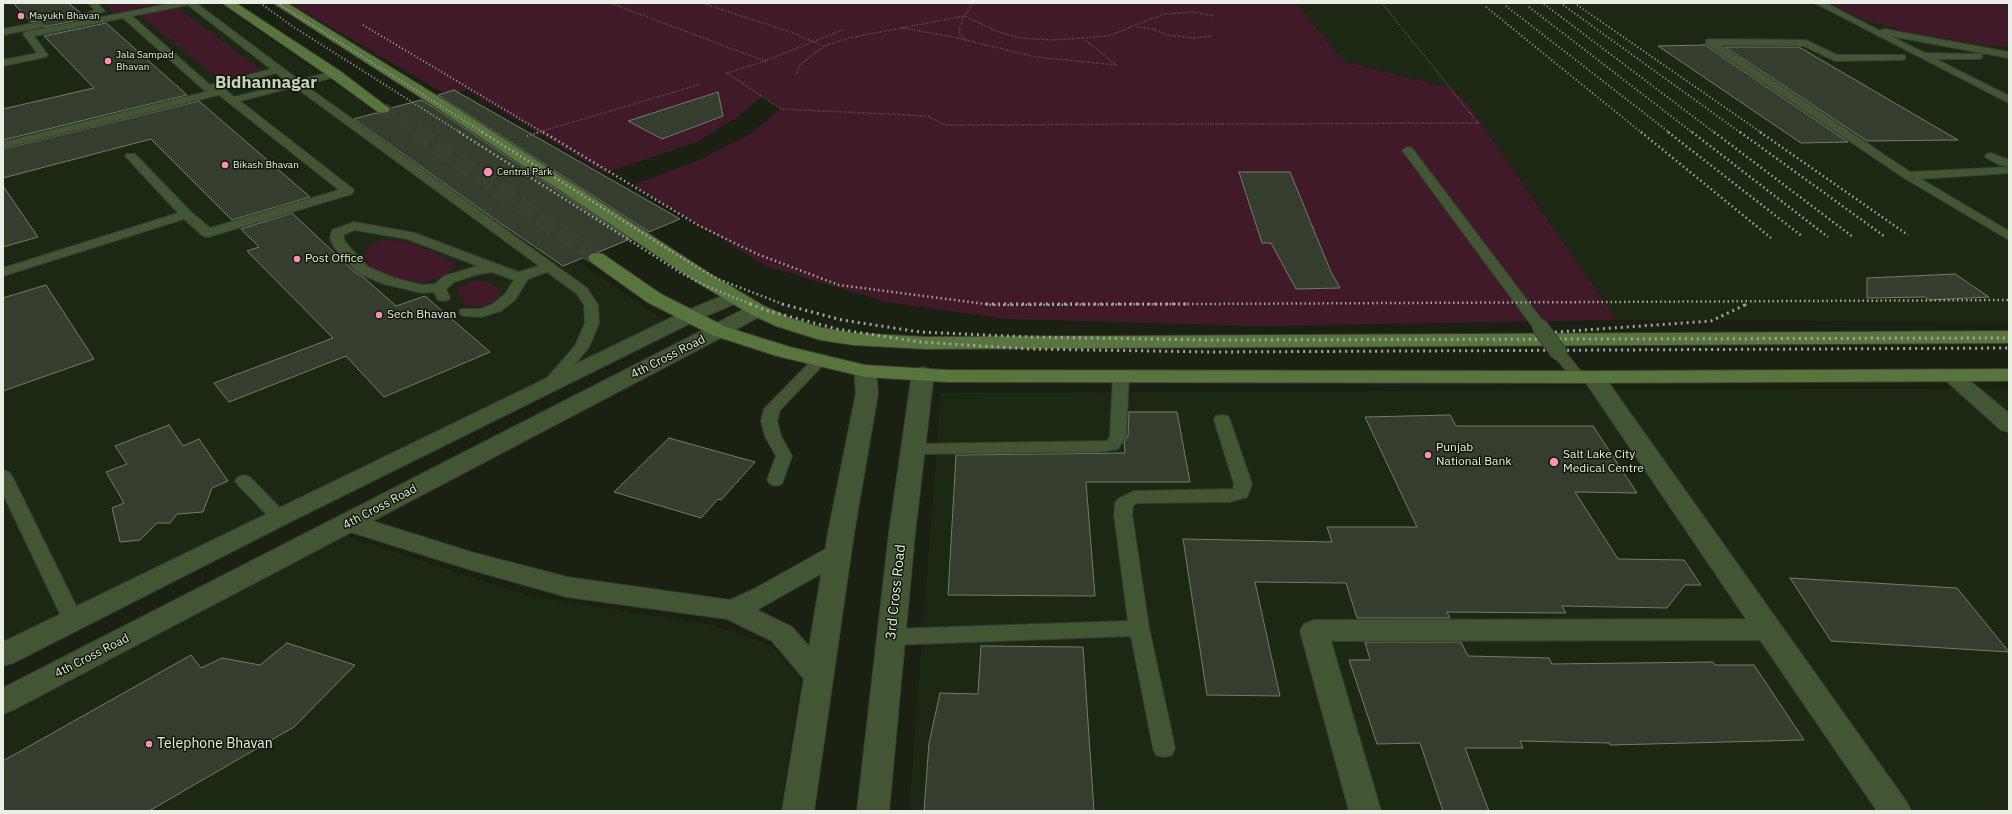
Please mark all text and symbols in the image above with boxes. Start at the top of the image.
place label: Mayukh Bhavan [29,10,100,22]
marker: Mayukh Bhavan [16,11,26,21]
place label: Jala Sampad Bhavan [116,49,174,72]
marker: Jala Sampad Bhavan [103,56,113,66]
district label: Bidhannagar [215,73,317,93]
place label: Bikash Bhavan [233,159,299,171]
marker: Bikash Bhavan [220,160,230,170]
marker: Central Park [482,166,494,178]
place label: Central Park [497,166,552,178]
place label: Post Office [305,252,363,266]
marker: Post Office [292,254,302,264]
place label: Sech Bhavan [387,308,456,322]
marker: Sech Bhavan [374,310,384,320]
street label: 4th Cross Road [628,332,708,382]
place label: Punjab National Bank [1436,441,1512,469]
place label: Salt Lake City Medical Centre [1563,448,1644,476]
marker: Punjab National Bank [1423,450,1433,460]
marker: Salt Lake City Medical Centre [1548,456,1560,468]
street label: 4th Cross Road [341,481,419,533]
street label: 3rd Cross Road [883,544,909,640]
street label: 4th Cross Road [52,631,132,681]
place label: Telephone Bhavan [157,736,273,752]
marker: Telephone Bhavan [144,739,154,749]

